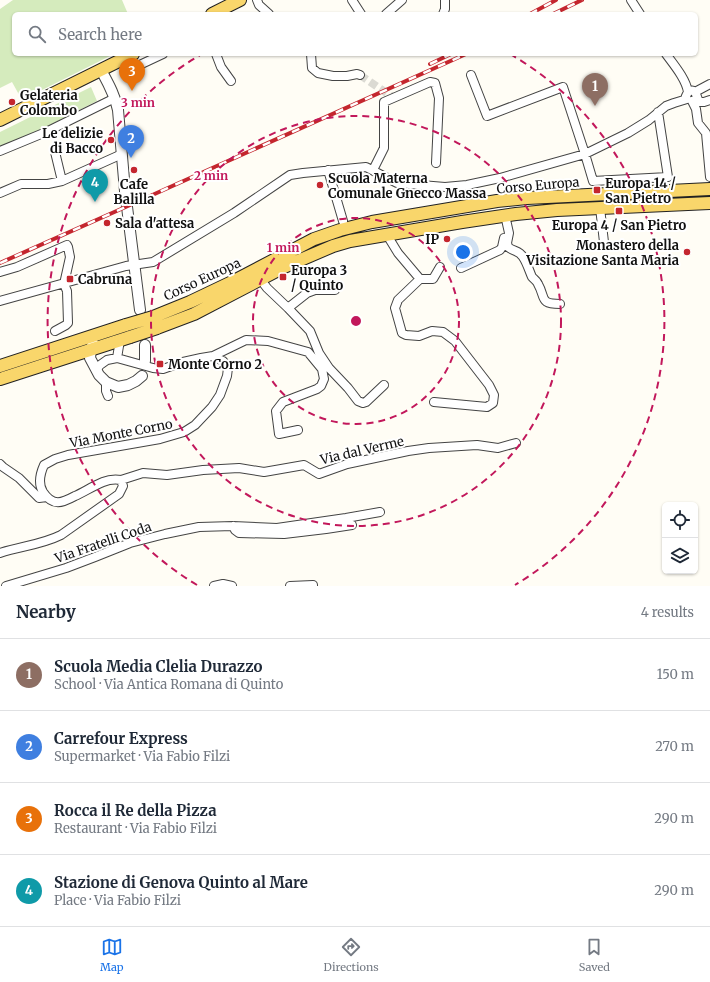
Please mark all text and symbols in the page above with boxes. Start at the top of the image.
search box [12,12,698,56]
icon: search [26,23,48,45]
text: Search here [58,25,142,44]
pin: 3 [119,58,145,91]
pin: 1 [582,73,608,106]
place label: Gelateria Colombo [20,87,78,119]
text: 3 min [121,95,155,110]
marker: Gelateria Colombo [7,97,17,107]
place label: Le delizie di Bacco [42,125,103,157]
pin: 2 [118,125,144,158]
marker: Le delizie di Bacco [106,135,116,145]
marker: Cafe Balilla [129,165,139,175]
text: 2 min [194,168,228,183]
pin: 4 [82,169,108,202]
place label: Scuola Materna Comunale Gnecco Massa [328,170,486,202]
street label: Corso Europa [496,173,580,198]
place label: Europa 14 / San Pietro [605,175,676,207]
place label: Cafe Balilla [114,176,154,208]
marker: Scuola Materna Comunale Gnecco Massa [315,180,325,190]
marker: Europa 14 / San Pietro [592,185,602,195]
marker: Europa 4 / San Pietro [614,206,624,216]
place label: Sala d'attesa [115,215,194,232]
place label: Europa 4 / San Pietro [552,217,686,234]
marker: Sala d'attesa [102,218,112,228]
place label: IP [425,231,439,248]
marker: IP [442,234,452,244]
place label: Monastero della Visitazione Santa Maria [525,237,679,269]
text: 1 min [267,240,299,255]
your location [453,242,473,262]
marker: Monastero della Visitazione Santa Maria [682,247,692,257]
street label: Corso Europa [161,254,243,305]
place label: Europa 3 / Quinto [291,262,347,294]
place label: Cabruna [78,271,132,288]
marker: Europa 3 / Quinto [278,272,288,282]
marker: Cabruna [65,274,75,284]
centre of rings [349,314,363,328]
place label: Monte Corno 2 [168,356,263,373]
marker: Monte Corno 2 [155,359,165,369]
street label: Via Monte Corno [67,415,174,452]
street label: Via dal Verme [318,433,406,469]
map controls [662,502,698,574]
button: locate [662,502,698,538]
street label: Via Fratelli Coda [52,518,154,567]
button: layers [662,538,698,574]
text: Nearby [16,601,76,623]
text: 4 results [641,604,694,621]
text: Scuola Media Clelia Durazzo [54,657,262,676]
text: 1 [26,666,32,683]
text: 150 m [657,666,694,683]
text: School · Via Antica Romana di Quinto [54,676,283,693]
text: Carrefour Express [54,729,188,748]
text: 2 [25,738,33,755]
text: 270 m [655,738,694,755]
text: Supermarket · Via Fabio Filzi [54,748,230,765]
text: Rocca il Re della Pizza [54,801,217,820]
text: 3 [25,810,33,827]
text: 290 m [654,810,694,827]
text: Restaurant · Via Fabio Filzi [54,820,217,837]
text: Stazione di Genova Quinto al Mare [54,873,308,892]
text: 4 [25,882,33,899]
text: 290 m [654,882,694,899]
text: Place · Via Fabio Filzi [54,892,181,909]
tab: Map [100,936,124,974]
tab: Directions [324,936,379,974]
tab: Saved [579,936,610,974]

